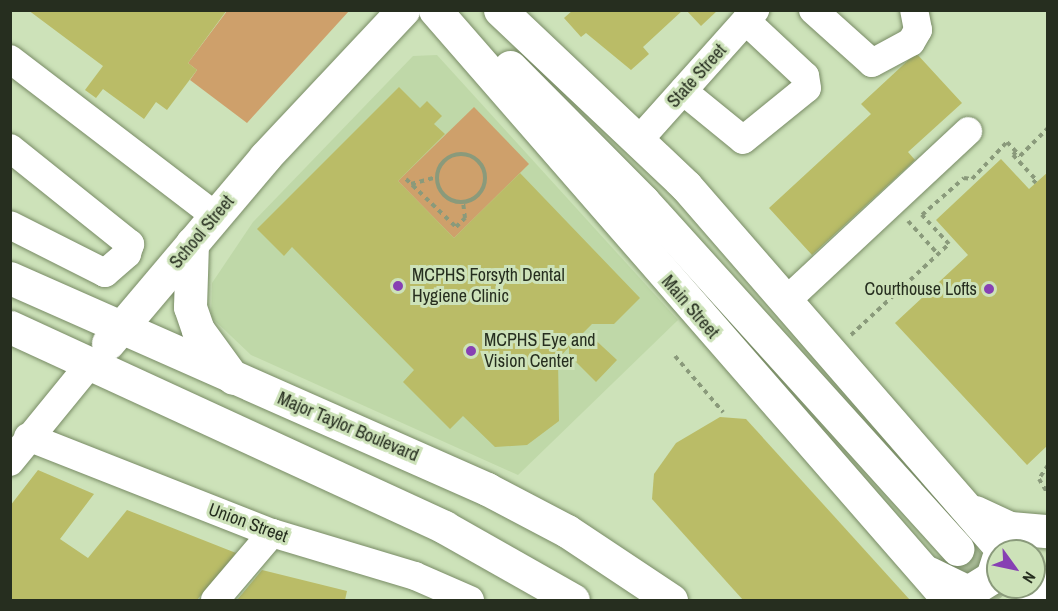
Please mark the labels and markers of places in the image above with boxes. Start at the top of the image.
place label: MCPHS Forsyth Dental Hygiene Clinic [412,265,565,308]
marker: MCPHS Forsyth Dental Hygiene Clinic [389,277,407,295]
place label: Courthouse Lofts [865,278,977,300]
marker: Courthouse Lofts [982,282,996,296]
place label: MCPHS Eye and Vision Center [484,330,596,372]
marker: MCPHS Eye and Vision Center [462,342,480,360]

